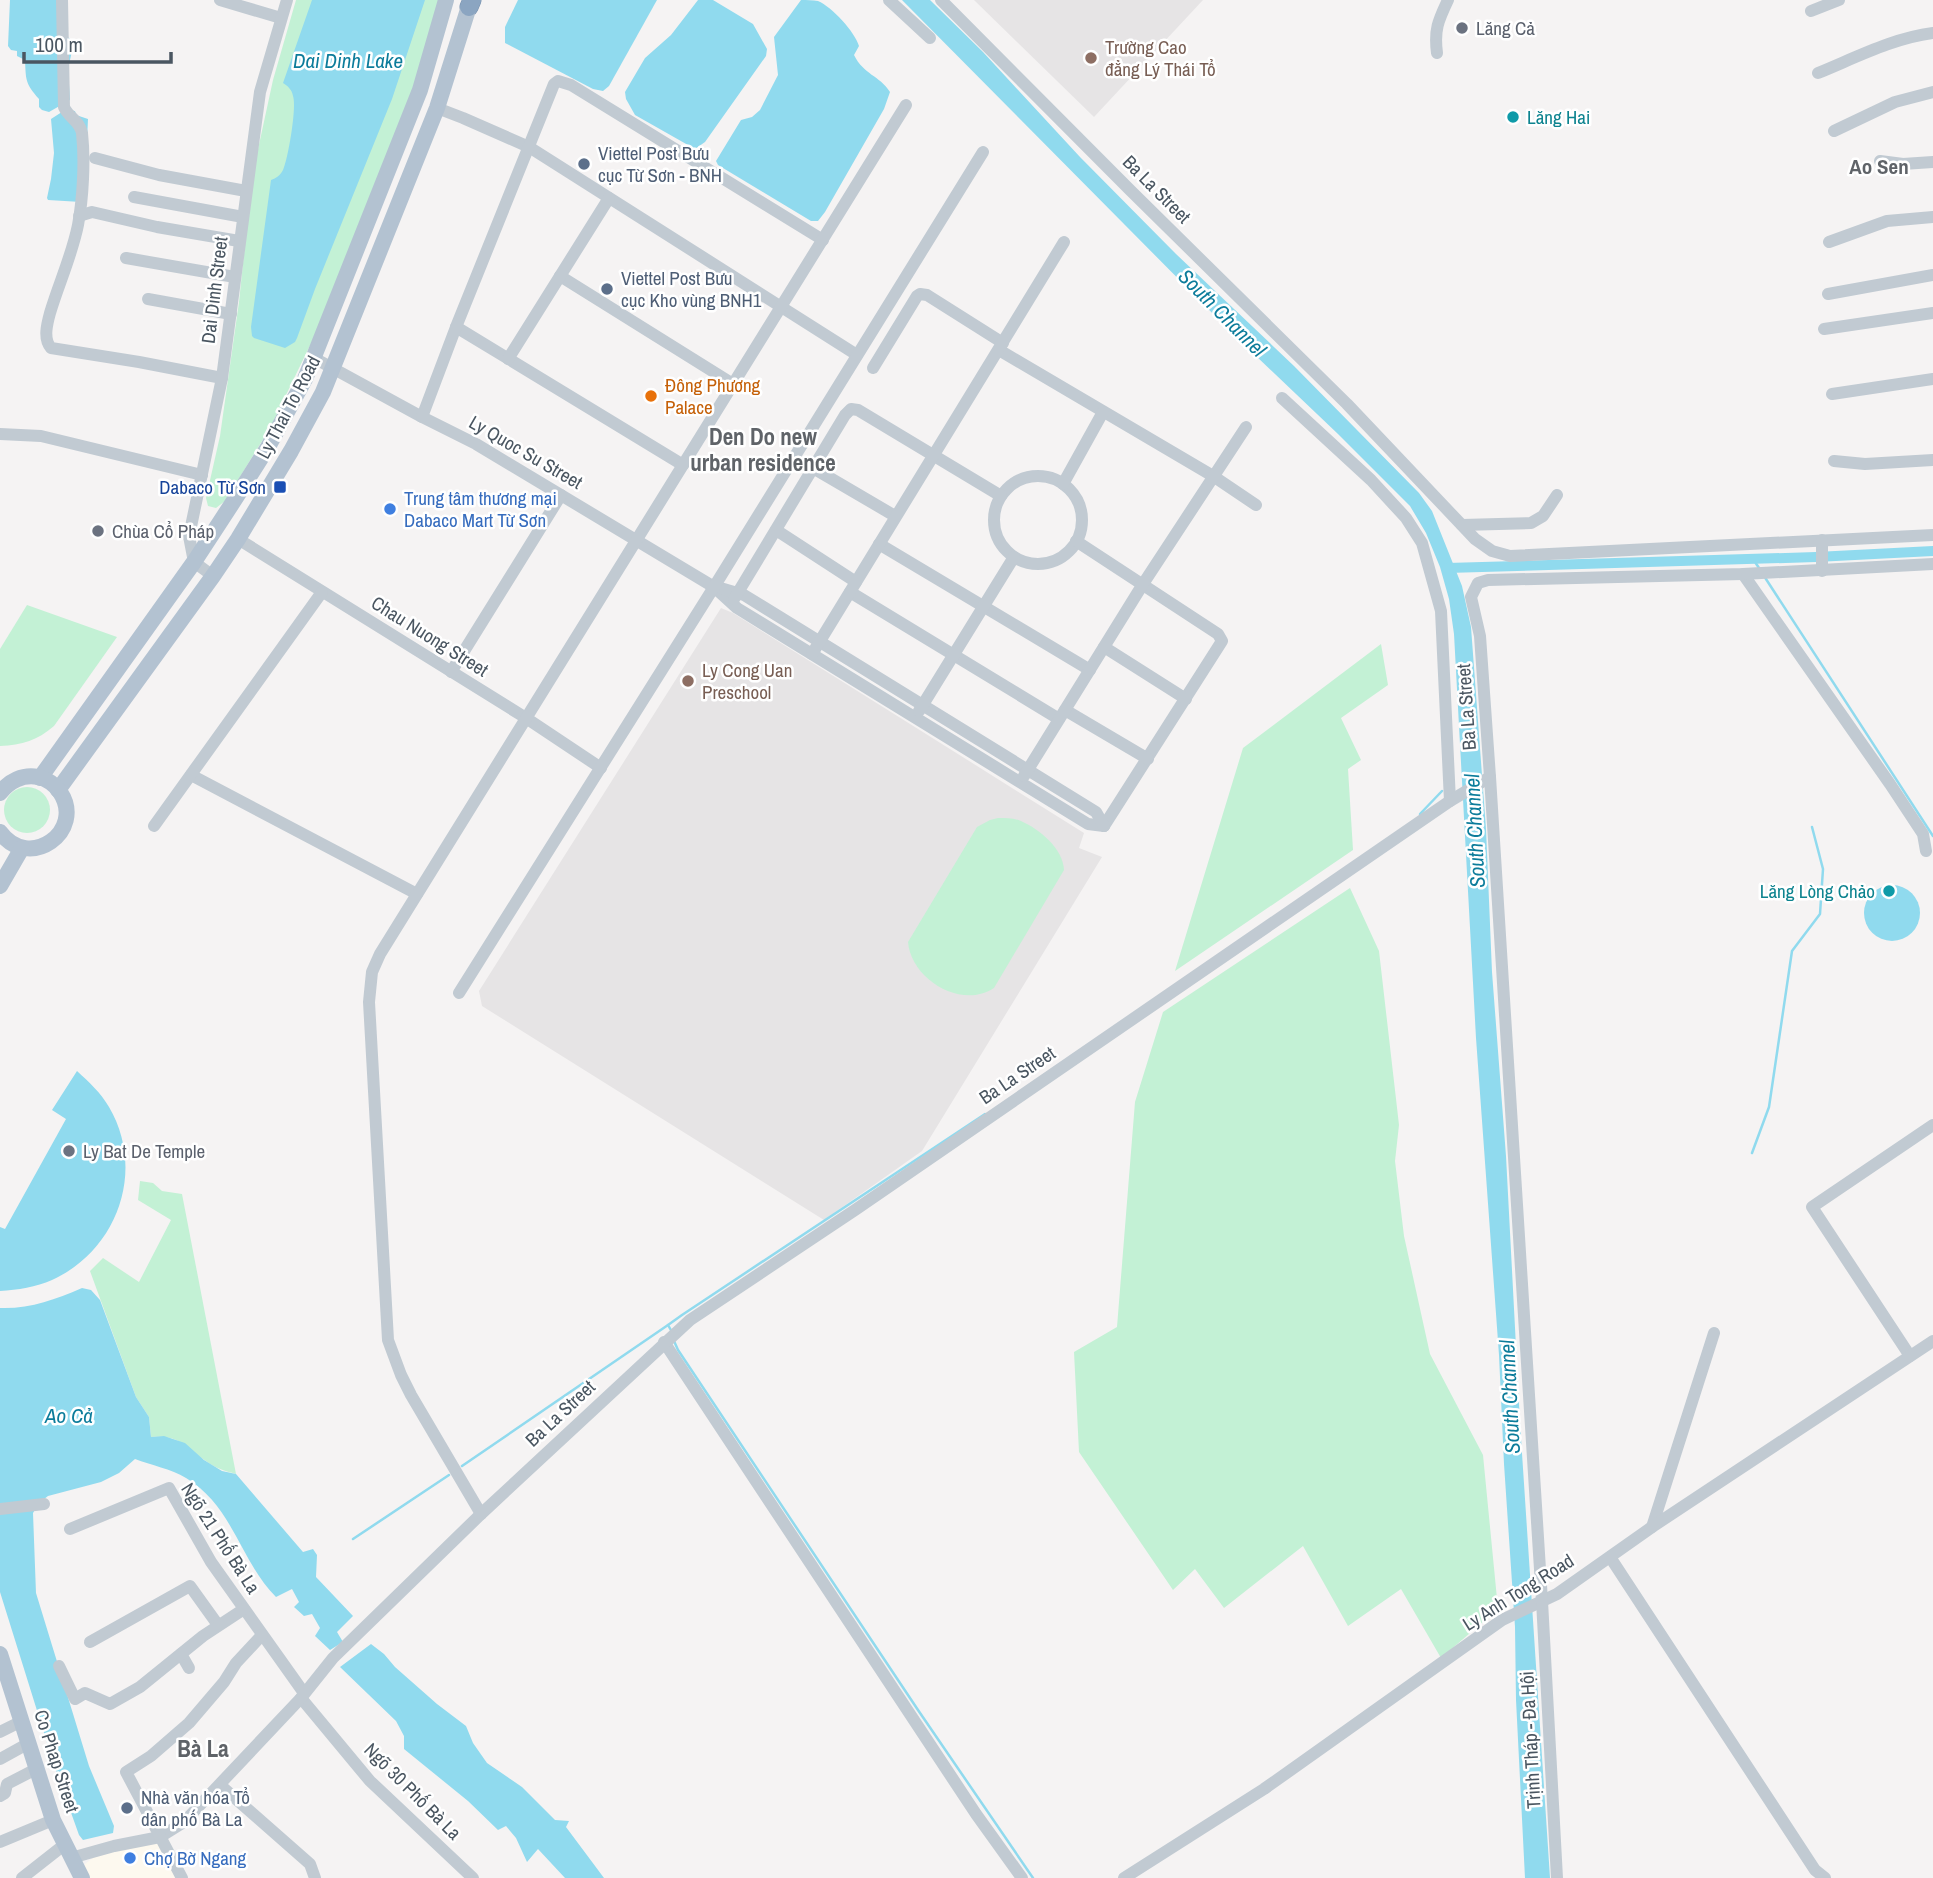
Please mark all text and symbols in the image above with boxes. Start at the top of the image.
place label: Lăng Cả [1476,15,1535,41]
marker: Lăng Cả [1454,20,1470,36]
scale bar [24,21,172,65]
text: 100 m [35,30,83,59]
place label: Trường Cao đẳng Lý Thái Tổ [1105,34,1216,82]
water label: Dai Dinh Lake [293,46,403,75]
marker: Trường Cao đẳng Lý Thái Tổ [1083,50,1099,66]
place label: Lăng Hai [1527,104,1590,130]
marker: Lăng Hai [1505,109,1521,125]
place label: Viettel Post Bưu cục Từ Sơn - BNH [598,140,722,188]
street label: Ba La Street [1117,149,1197,229]
district label: Ao Sen [1849,152,1909,181]
marker: Viettel Post Bưu cục Từ Sơn - BNH [576,156,592,172]
street label: Dai Dinh Street [195,234,234,345]
water label: South Channel [1172,262,1274,364]
place label: Viettel Post Bưu cục Kho vùng BNH1 [621,265,762,313]
marker: Viettel Post Bưu cục Kho vùng BNH1 [599,281,615,297]
street label: Ly Thai To Road [250,351,326,463]
place label: Đông Phương Palace [665,372,761,420]
marker: Đông Phương Palace [643,388,659,404]
street label: Ly Quoc Su Street [465,409,588,495]
district label: Den Do new urban residence [690,421,836,478]
place label: Dabaco Từ Sơn [159,474,266,500]
marker: Dabaco Từ Sơn [272,479,288,495]
place label: Trung tâm thương mại Dabaco Mart Từ Sơn [404,485,557,533]
marker: Trung tâm thương mại Dabaco Mart Từ Sơn [382,501,398,517]
place label: Chùa Cổ Pháp [112,518,214,544]
marker: Chùa Cổ Pháp [90,523,106,539]
street label: Chau Nuong Street [367,590,494,683]
place label: Ly Cong Uan Preschool [702,657,792,705]
street label: Ba La Street [1450,662,1482,751]
marker: Ly Cong Uan Preschool [680,673,696,689]
water label: South Channel [1457,772,1492,889]
place label: Lăng Lòng Chảo [1760,878,1875,904]
marker: Lăng Lòng Chảo [1881,883,1897,899]
street label: Ba La Street [974,1040,1061,1110]
place label: Ly Bat De Temple [83,1138,205,1164]
marker: Ly Bat De Temple [61,1143,77,1159]
water label: South Channel [1492,1338,1527,1455]
street label: Ba La Street [519,1374,601,1452]
water label: Ao Cả [44,1401,93,1430]
street label: Ngõ 21 Phố Bà La [175,1478,267,1599]
street label: Ly Anh Tong Road [1457,1547,1579,1637]
street label: Trịnh Tháp - Đa Hội [1513,1671,1547,1809]
street label: Co Phap Street [28,1706,86,1816]
district label: Bà La [177,1733,229,1764]
street label: Ngõ 30 Phố Bà La [359,1737,467,1845]
place label: Nhà văn hóa Tổ dân phố Bà La [141,1784,250,1832]
marker: Nhà văn hóa Tổ dân phố Bà La [119,1800,135,1816]
place label: Chợ Bờ Ngang [144,1845,247,1871]
marker: Chợ Bờ Ngang [122,1850,138,1866]

